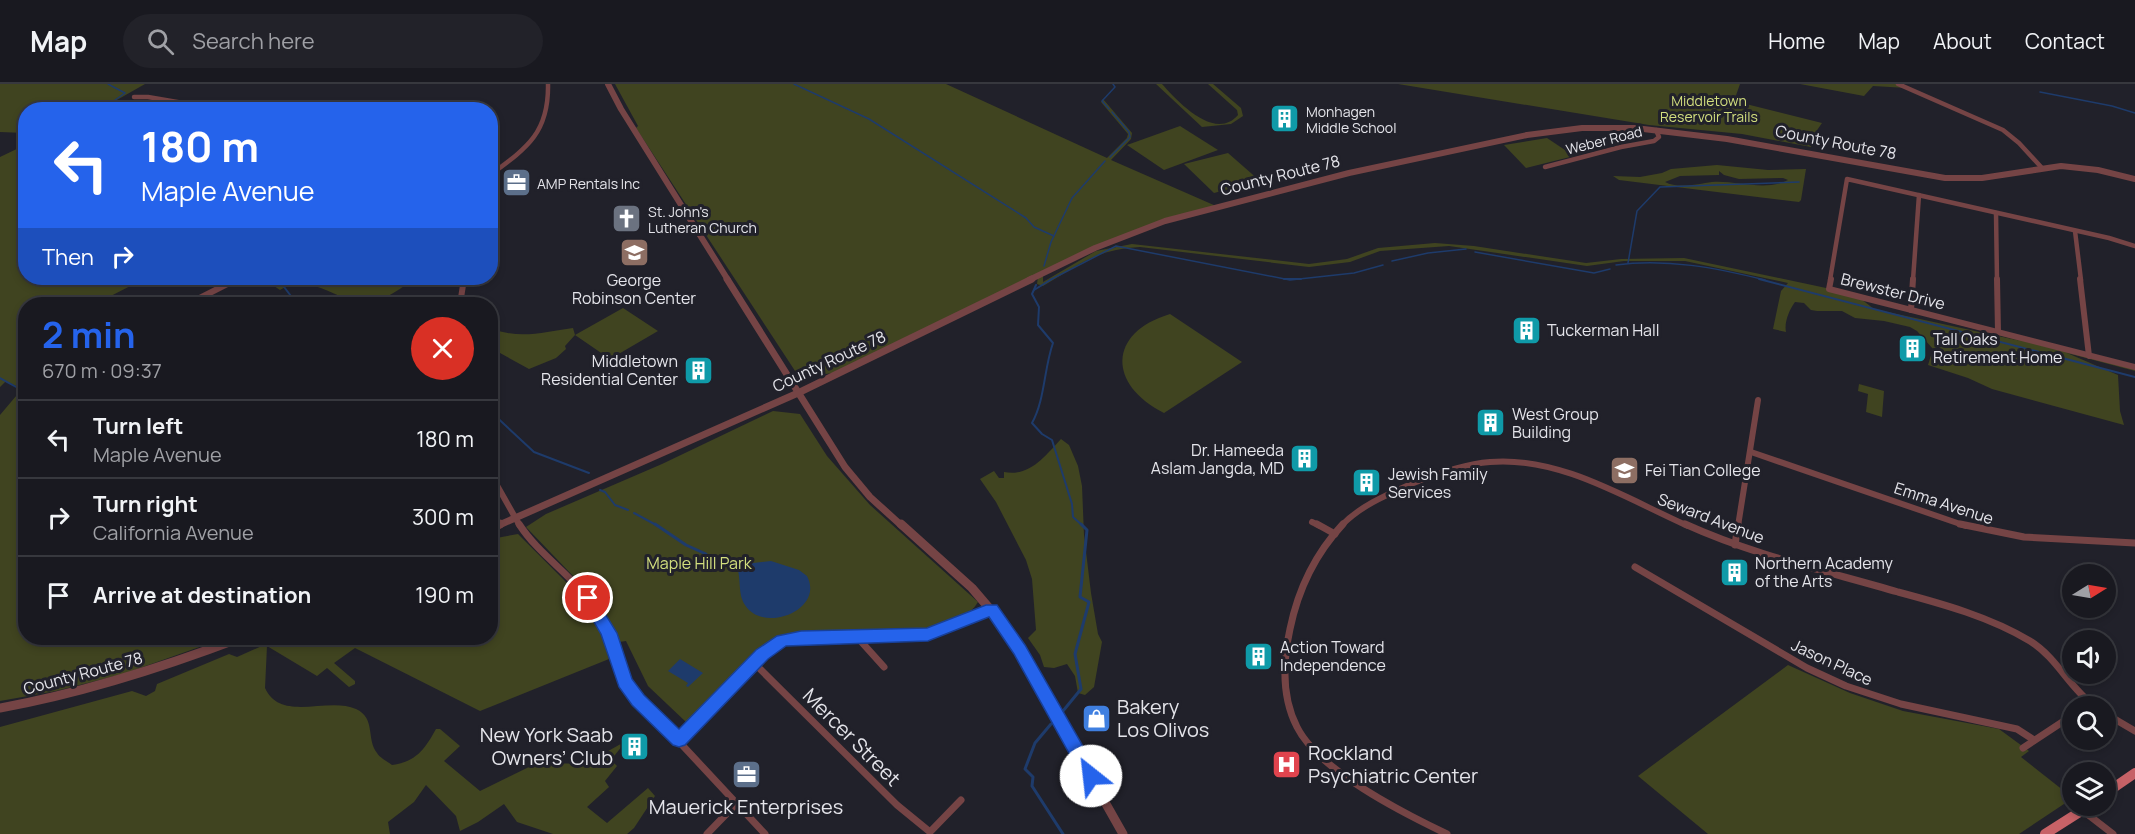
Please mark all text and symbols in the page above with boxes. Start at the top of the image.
search box [123,14,543,68]
text: Map [30,22,87,60]
icon: search [144,25,177,58]
text: Search here [192,26,315,56]
text: Home [1768,27,1825,55]
text: Map [1858,27,1900,55]
text: About [1933,27,1992,55]
text: Contact [2025,27,2105,55]
park label: Middletown Reservoir Trails [1660,91,1758,126]
place label: Monhagen Middle School [1306,102,1396,137]
building icon: Monhagen Middle School [1269,103,1301,135]
text: 180 m [141,117,259,175]
street label: County Route 78 [1774,119,1898,165]
street label: Weber Road [1564,121,1644,159]
icon: left [42,126,120,204]
street label: County Route 78 [1218,149,1342,201]
office icon: AMP Rentals Inc [500,167,532,199]
text: Maple Avenue [141,172,315,209]
place label: AMP Rentals Inc [537,174,640,193]
place label: St. John's Lutheran Church [648,202,757,237]
church icon: St. John's Lutheran Church [611,203,643,235]
school or university icon: George Robinson Center [618,236,650,268]
icon: right [106,240,139,273]
text: Then [42,242,94,272]
street label: Brewster Drive [1839,267,1947,315]
place label: George Robinson Center [572,269,696,309]
text: 2 min [42,310,136,359]
building icon: Tuckerman Hall [1510,314,1542,346]
button: close [411,317,474,380]
place label: Tuckerman Hall [1547,319,1659,341]
street label: County Route 78 [769,325,889,397]
place label: Tall Oaks Retirement Home [1933,328,2062,368]
building icon: Tall Oaks Retirement Home [1896,332,1928,364]
place label: Middletown Residential Center [541,350,678,390]
building icon: Middletown Residential Center [683,354,715,386]
text: 670 m · 09:37 [42,357,162,384]
place label: West Group Building [1512,403,1599,443]
building icon: West Group Building [1475,407,1507,439]
text: Turn left [93,411,183,441]
icon: left [42,423,75,456]
text: 180 m [416,424,474,454]
place label: Dr. Hameeda Aslam Jangda, MD [1151,439,1284,479]
text: Maple Avenue [93,441,222,468]
building icon: Dr. Hameeda Aslam Jangda, MD [1289,443,1321,475]
school or university icon: Fei Tian College [1608,454,1640,486]
place label: Fei Tian College [1645,459,1761,481]
place label: Jewish Family Services [1388,463,1488,503]
building icon: Jewish Family Services [1351,467,1383,499]
street label: Emma Avenue [1892,477,1996,529]
street label: Seward Avenue [1654,488,1768,548]
text: Turn right [93,489,198,519]
icon: right [42,501,75,534]
text: 300 m [412,502,474,532]
text: California Avenue [93,519,254,546]
park label: Maple Hill Park [646,552,753,574]
place label: Northern Academy of the Arts [1755,552,1894,592]
building icon: Northern Academy of the Arts [1718,556,1750,588]
north arrow [2062,564,2116,618]
map controls [2062,564,2116,816]
pin [562,572,613,623]
icon: arrive [42,579,75,612]
text: Arrive at destination [93,580,311,610]
text: 190 m [415,580,474,610]
icon: arrive [571,581,604,614]
button: sound [2062,630,2116,684]
street label: Jason Place [1788,634,1876,690]
place label: Action Toward Independence [1280,636,1386,676]
building icon: Action Toward Independence [1243,640,1275,672]
street label: County Route 78 [21,646,145,700]
street label: Mercer Street [797,682,907,792]
place label: Bakery Los Olivos [1117,693,1209,743]
button: search [2062,696,2116,750]
shop icon: Bakery Los Olivos [1080,702,1112,734]
place label: New York Saab Owners’ Club [480,721,613,771]
building icon: New York Saab Owners’ Club [618,730,650,762]
place label: Rockland Psychiatric Center [1308,739,1478,789]
position arrow [1059,744,1123,808]
hospital icon: Rockland Psychiatric Center [1271,748,1303,780]
office icon: Mauerick Enterprises [730,759,762,791]
button: layers [2062,762,2116,816]
place label: Mauerick Enterprises [649,793,843,820]

